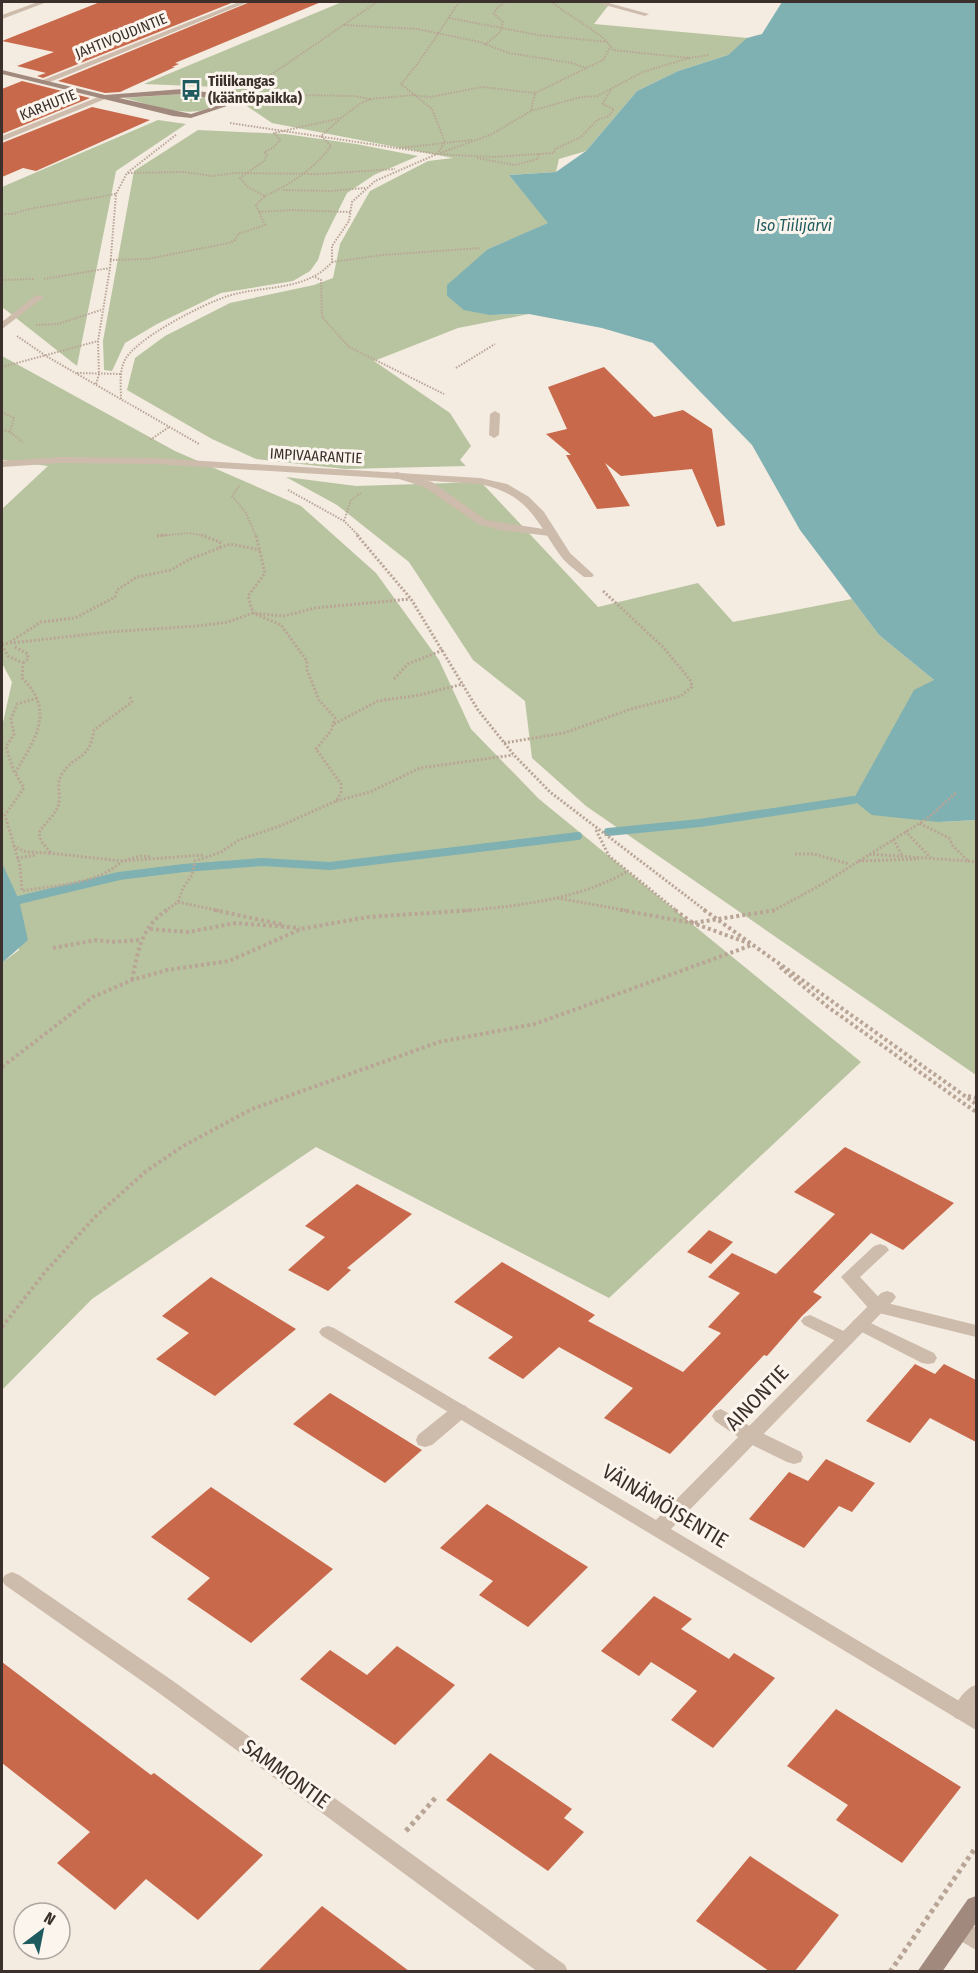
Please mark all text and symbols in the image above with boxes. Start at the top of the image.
street label: JAHTIVOUDINTIE [72,9,170,63]
place label: Tiilikangas (kääntöpaikka) [208,72,302,107]
bus stop icon: Tiilikangas (kääntöpaikka) [179,78,203,102]
street label: KARHUTIE [17,85,79,125]
water label: Iso Tiilijärvi [756,216,832,235]
street label: IMPIVAARANTIE [269,445,363,467]
street label: AINONTIE [720,1360,794,1436]
street label: VÄINÄMÖISENTIE [597,1458,733,1554]
street label: SAMMONTIE [237,1733,335,1815]
north arrow [12,1901,72,1961]
text: N [41,1908,59,1929]

